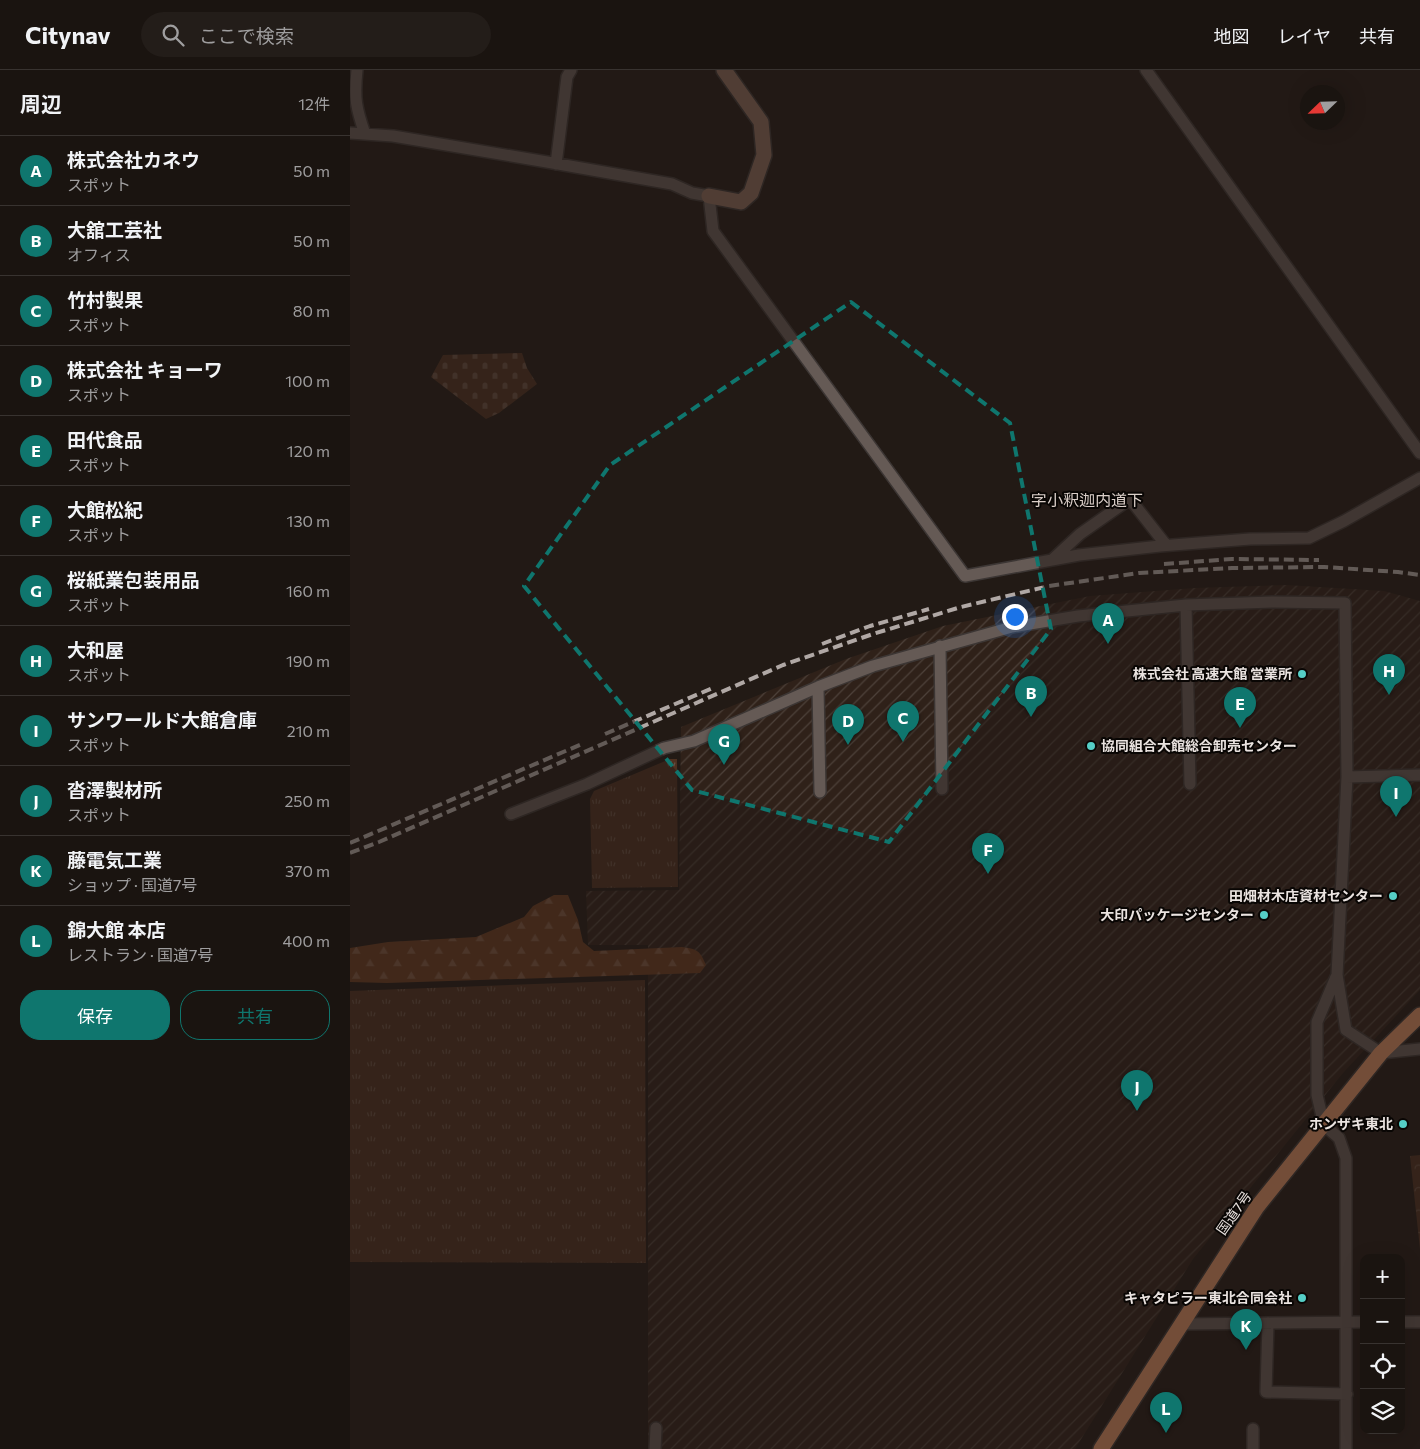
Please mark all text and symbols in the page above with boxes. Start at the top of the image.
search box [141,12,491,57]
text: Citynav [25,20,111,49]
icon: search [159,21,187,49]
text: ここで検索 [199,24,294,47]
text: 地図 [1214,25,1250,47]
text: レイヤ [1278,25,1331,47]
text: 共有 [1359,25,1395,47]
north arrow [1300,85,1345,130]
text: 周辺 [20,91,62,116]
text: 12件 [298,94,330,113]
text: 株式会社カネウ [67,148,200,171]
text: A [30,161,42,180]
text: 50 m [293,161,330,180]
text: スポット [67,175,131,194]
text: 大舘工芸社 [67,218,162,241]
text: B [31,231,41,250]
text: 50 m [293,231,330,250]
text: オフィス [67,245,131,264]
text: 竹村製果 [67,288,143,311]
text: C [31,301,41,320]
text: 80 m [293,301,330,320]
text: スポット [67,315,131,334]
text: 株式会社 キョーワ [67,358,223,381]
text: D [30,371,42,390]
text: 100 m [285,371,330,390]
text: スポット [67,385,131,404]
text: 田代食品 [67,428,143,451]
text: E [31,441,41,460]
text: 120 m [287,441,330,460]
text: スポット [67,455,131,474]
district label: 字小釈迦内道下 [1031,490,1143,509]
text: 大館松紀 [67,498,143,521]
text: F [31,511,41,530]
text: 130 m [287,511,330,530]
text: スポット [67,525,131,544]
text: 桜紙業包装用品 [67,568,200,591]
text: G [30,581,42,600]
text: 160 m [286,581,330,600]
text: スポット [67,595,131,614]
pin: A [1092,603,1124,644]
your location [1002,604,1028,630]
text: 大和屋 [67,638,124,661]
text: H [30,651,42,670]
text: 190 m [286,651,330,670]
pin: H [1373,654,1405,695]
text: スポット [67,665,131,684]
place label: 株式会社 高速大館 営業所 [1133,665,1292,682]
marker: 株式会社 高速大館 営業所 [1296,668,1308,680]
pin: B [1015,676,1047,717]
pin: E [1224,687,1256,728]
pin: C [887,701,919,742]
pin: D [832,704,864,745]
text: サンワールド大館倉庫 [67,708,257,731]
text: I [33,721,39,740]
text: 210 m [287,721,330,740]
pin: G [708,724,740,765]
text: スポット [67,735,131,754]
place label: 協同組合大館総合卸売センター [1101,737,1297,754]
marker: 協同組合大館総合卸売センター [1085,740,1097,752]
pin: I [1380,776,1412,817]
text: 沓澤製材所 [67,778,162,801]
text: J [33,791,39,810]
text: 250 m [284,791,330,810]
text: スポット [67,805,131,824]
pin: F [972,833,1004,874]
text: 藤電気工業 [67,848,162,871]
text: K [30,861,42,880]
text: 370 m [285,861,330,880]
text: ショップ · 国道7号 [67,875,197,894]
place label: 田畑材木店資材センター [1229,887,1383,904]
marker: 田畑材木店資材センター [1387,890,1399,902]
place label: 大印パッケージセンター [1100,906,1254,923]
marker: 大印パッケージセンター [1258,909,1270,921]
text: 錦大館 本店 [67,918,166,941]
text: L [31,931,41,950]
text: 400 m [282,931,330,950]
text: レストラン · 国道7号 [67,945,213,964]
button: 保存 [20,990,170,1040]
button: 共有 [180,990,330,1040]
pin: J [1121,1070,1153,1111]
place label: ホンザキ東北 [1309,1115,1393,1132]
marker: ホンザキ東北 [1397,1118,1409,1130]
street label: 国道7号 [1212,1188,1255,1238]
map controls [1360,1254,1405,1434]
button: + [1360,1254,1405,1299]
place label: キャタピラー東北合同会社 [1124,1289,1292,1306]
marker: キャタピラー東北合同会社 [1296,1292,1308,1304]
button: − [1360,1299,1405,1344]
pin: K [1230,1309,1262,1350]
button: locate [1360,1344,1405,1389]
button: layers [1360,1389,1405,1434]
pin: L [1150,1392,1182,1433]

